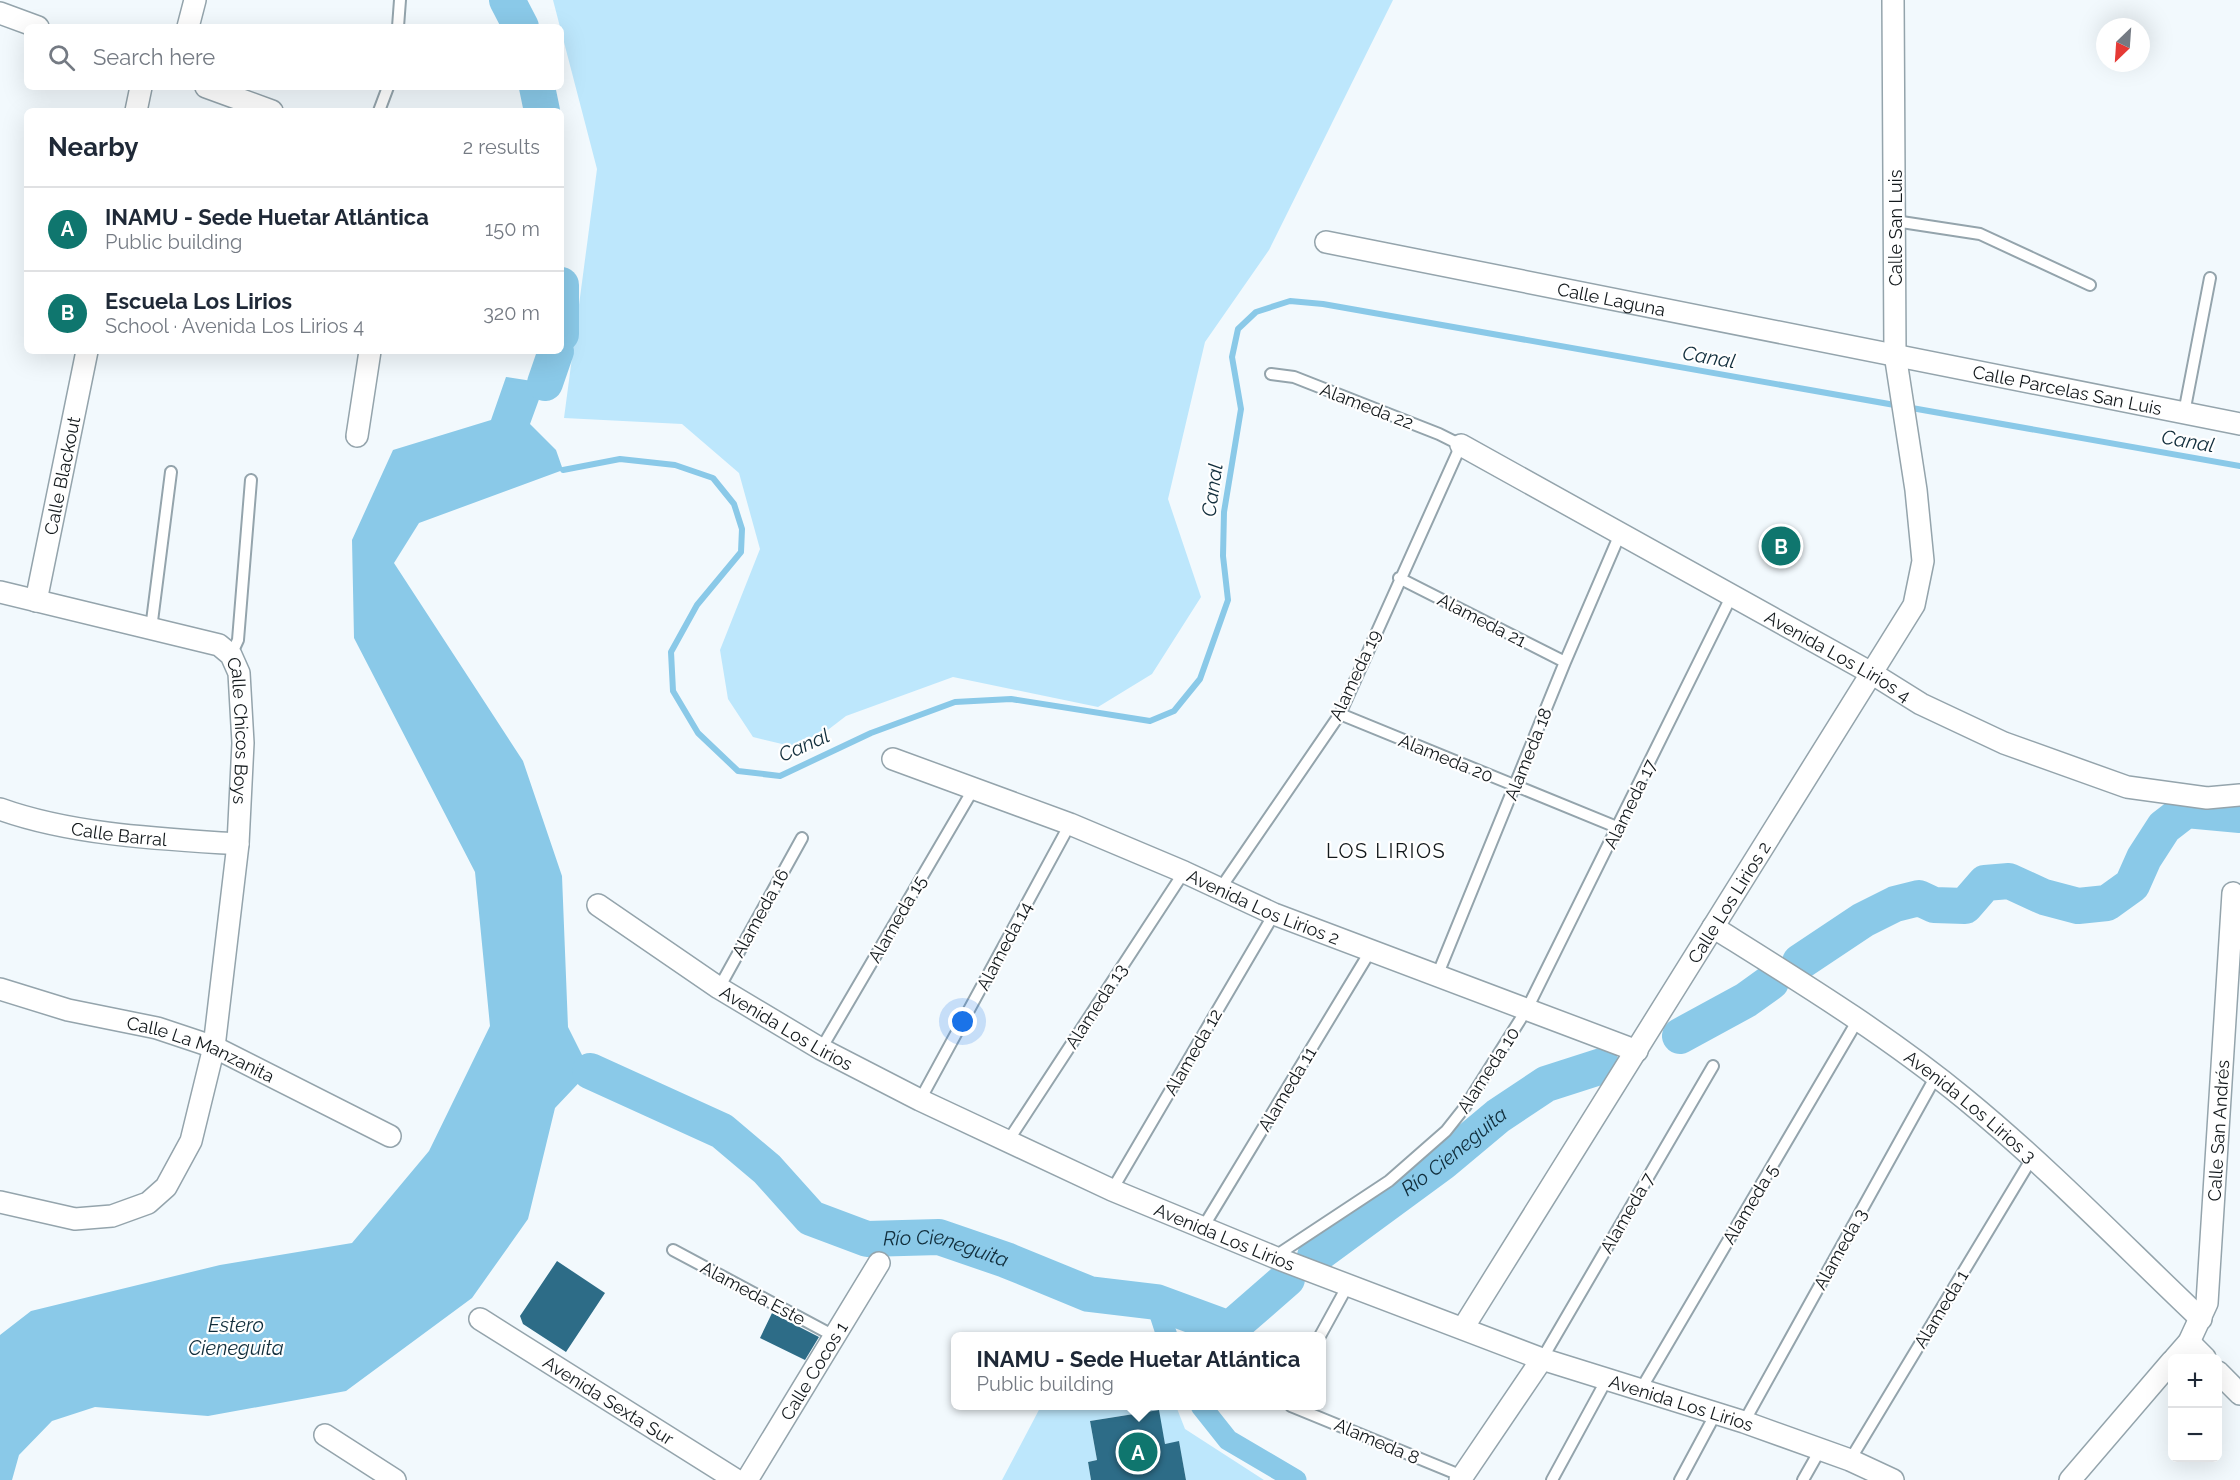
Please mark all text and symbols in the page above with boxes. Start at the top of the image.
north arrow [2096,18,2150,72]
search box [24,24,564,90]
icon: search [45,41,78,74]
text: Search here [93,44,215,70]
text: Nearby [48,132,138,162]
text: 2 results [463,135,540,159]
street label: Calle San Luis [1885,169,1906,286]
text: INAMU - Sede Huetar Atlántica [105,204,429,230]
text: A [61,217,74,241]
text: 150 m [485,217,540,241]
text: Public building [105,230,242,254]
street label: Calle Laguna [1556,278,1667,320]
text: Escuela Los Lirios [105,288,292,314]
text: B [61,301,74,325]
text: 320 m [483,301,540,325]
text: School · Avenida Los Lirios 4 [105,314,364,338]
water label: Canal [1681,341,1737,373]
street label: Calle Parcelas San Luis [1971,361,2164,419]
street label: Alameda 22 [1317,379,1417,433]
street label: Calle Blackout [39,415,84,537]
water label: Canal [2160,425,2216,457]
water label: Canal [1196,462,1228,518]
pin: B [1762,524,1800,568]
street label: Alameda 21 [1434,589,1530,651]
street label: Avenida Los Lirios 4 [1762,606,1915,706]
street label: Alameda 19 [1325,626,1385,724]
street label: Calle Chicos Boys [223,653,254,805]
street label: Alameda 18 [1500,705,1556,803]
water label: Canal [775,723,833,767]
street label: Alameda 20 [1396,730,1496,786]
street label: Alameda 17 [1599,756,1661,852]
street label: Calle Barral [70,817,168,850]
street label: Calle Los Lirios 2 [1683,837,1775,967]
district label: LOS LIRIOS [1326,839,1446,863]
street label: Alameda 16 [727,865,793,961]
street label: Avenida Los Lirios 2 [1184,865,1343,948]
street label: Alameda 15 [864,872,930,966]
street label: Alameda 14 [972,898,1036,994]
street label: Alameda 13 [1061,960,1131,1052]
street label: Avenida Los Lirios [716,981,857,1074]
street label: Alameda 12 [1160,1005,1226,1099]
your location [948,1007,977,1036]
street label: Calle La Manzanita [125,1012,278,1086]
street label: Alameda 10 [1452,1023,1524,1117]
street label: Alameda 11 [1254,1043,1321,1135]
street label: Avenida Los Lirios 3 [1901,1046,2041,1166]
street label: Calle San Andrés [2203,1059,2233,1202]
water label: Río Cieneguita [1396,1102,1511,1201]
street label: Alameda 5 [1718,1160,1782,1248]
street label: Alameda 7 [1596,1169,1659,1257]
street label: Avenida Los Lirios [1151,1198,1298,1275]
street label: Alameda 3 [1809,1205,1871,1293]
water label: Río Cieneguita [883,1225,1012,1272]
street label: Alameda Este [697,1257,809,1330]
street label: Alameda 1 [1910,1266,1973,1352]
water label: Estero Cieneguita [188,1313,284,1360]
street label: Calle Cocos 1 [776,1317,852,1424]
popup [951,1332,1326,1410]
text: INAMU - Sede Huetar Atlántica [977,1346,1300,1372]
street label: Avenida Sexta Sur [540,1351,678,1449]
map controls [2168,1354,2222,1462]
button: + [2168,1354,2222,1408]
street label: Avenida Los Lirios [1607,1370,1757,1435]
text: Public building [977,1372,1114,1396]
button: − [2168,1408,2222,1462]
street label: Alameda 8 [1331,1414,1423,1468]
pin: A [1118,1430,1158,1474]

